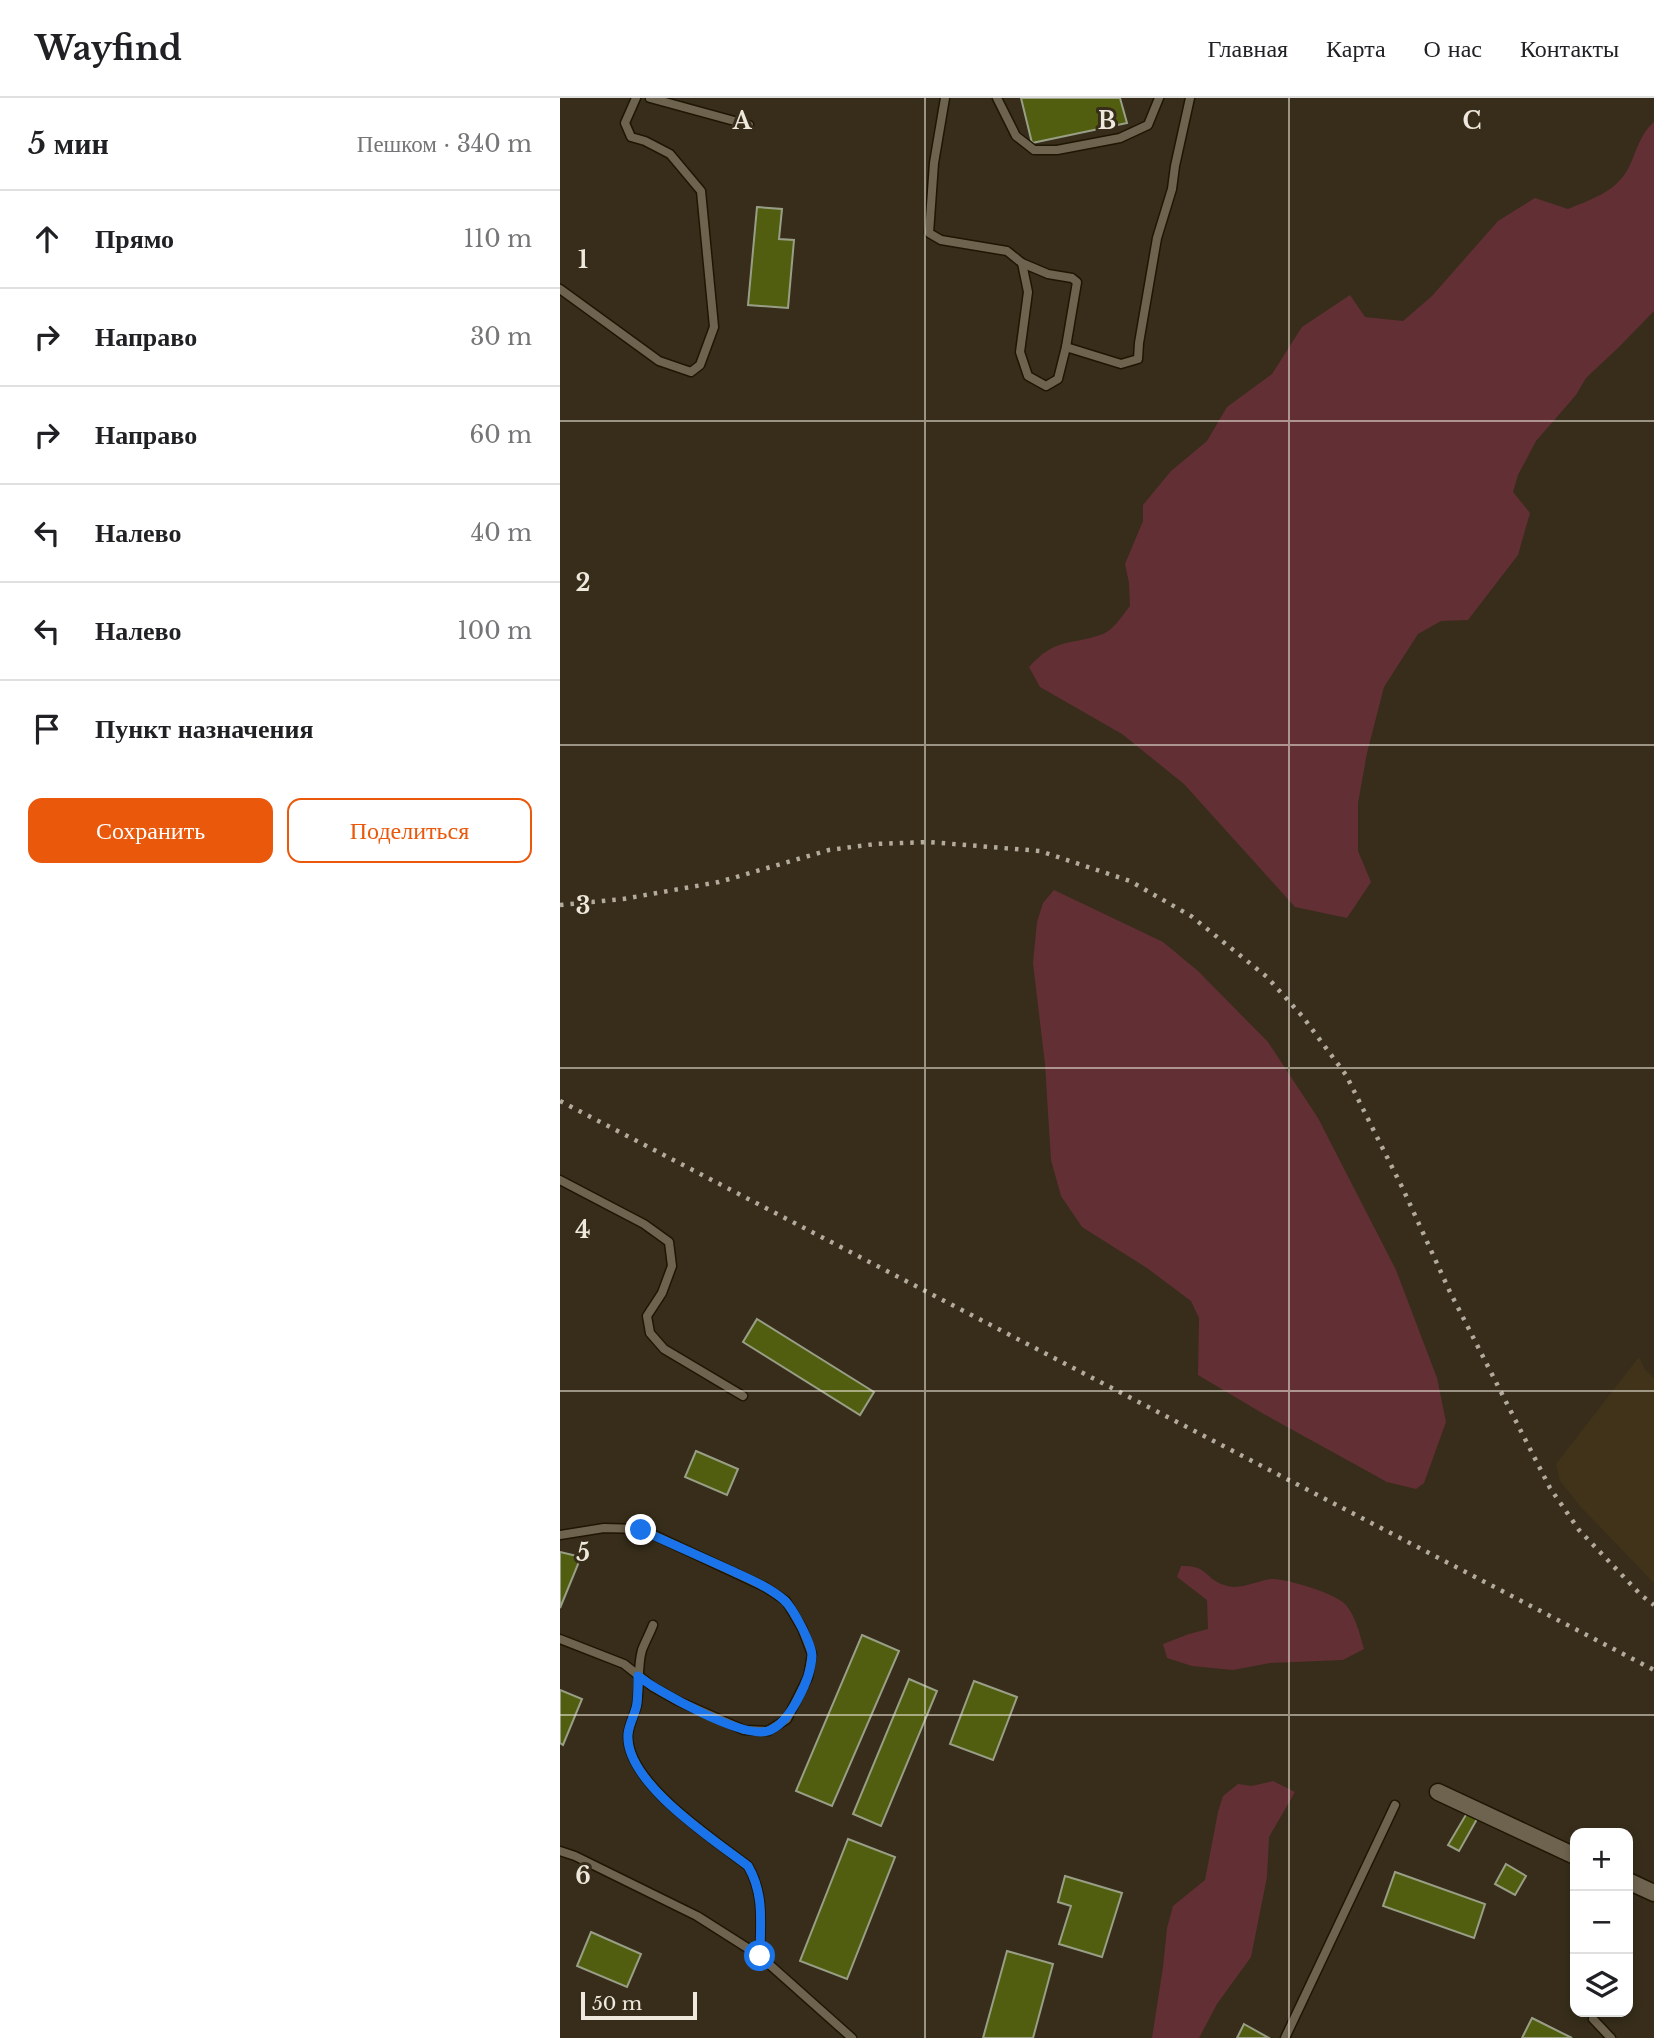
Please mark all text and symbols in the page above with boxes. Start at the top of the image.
text: Wayfind [35,28,182,69]
text: Главная [1208,34,1288,63]
text: Карта [1326,34,1386,63]
text: О нас [1424,34,1482,63]
text: Контакты [1520,34,1619,63]
text: A [732,107,753,135]
text: B [1098,107,1116,135]
text: C [1463,107,1481,135]
text: 5 мин [28,125,109,162]
text: Пешком · 340 m [357,130,532,158]
icon: ahead [28,220,66,258]
text: Прямо [95,223,174,255]
text: 110 m [464,225,532,253]
text: 1 [578,246,588,274]
icon: right [28,318,66,356]
text: Направо [95,321,197,353]
text: 30 m [470,323,532,351]
icon: right [28,416,66,454]
text: Направо [95,419,197,451]
text: 60 m [470,421,532,449]
icon: left [28,514,66,552]
text: Налево [95,517,181,549]
text: 40 m [471,519,532,547]
text: 2 [576,569,590,597]
icon: left [28,612,66,650]
text: Налево [95,615,181,647]
text: 100 m [458,617,532,645]
icon: arrive [28,710,66,748]
text: Пункт назначения [95,713,313,745]
button: Сохранить [28,798,273,863]
button: Поделиться [287,798,532,863]
text: 3 [576,892,590,920]
text: 4 [575,1216,591,1244]
route end [625,1514,656,1545]
text: 5 [576,1539,590,1567]
map controls [1570,1828,1633,2017]
button: + [1570,1828,1633,1891]
text: 6 [575,1862,591,1890]
button: − [1570,1891,1633,1954]
route start [744,1940,775,1971]
button: layers [1570,1954,1633,2017]
scale bar [581,1989,696,2021]
text: 50 m [592,1992,642,2015]

